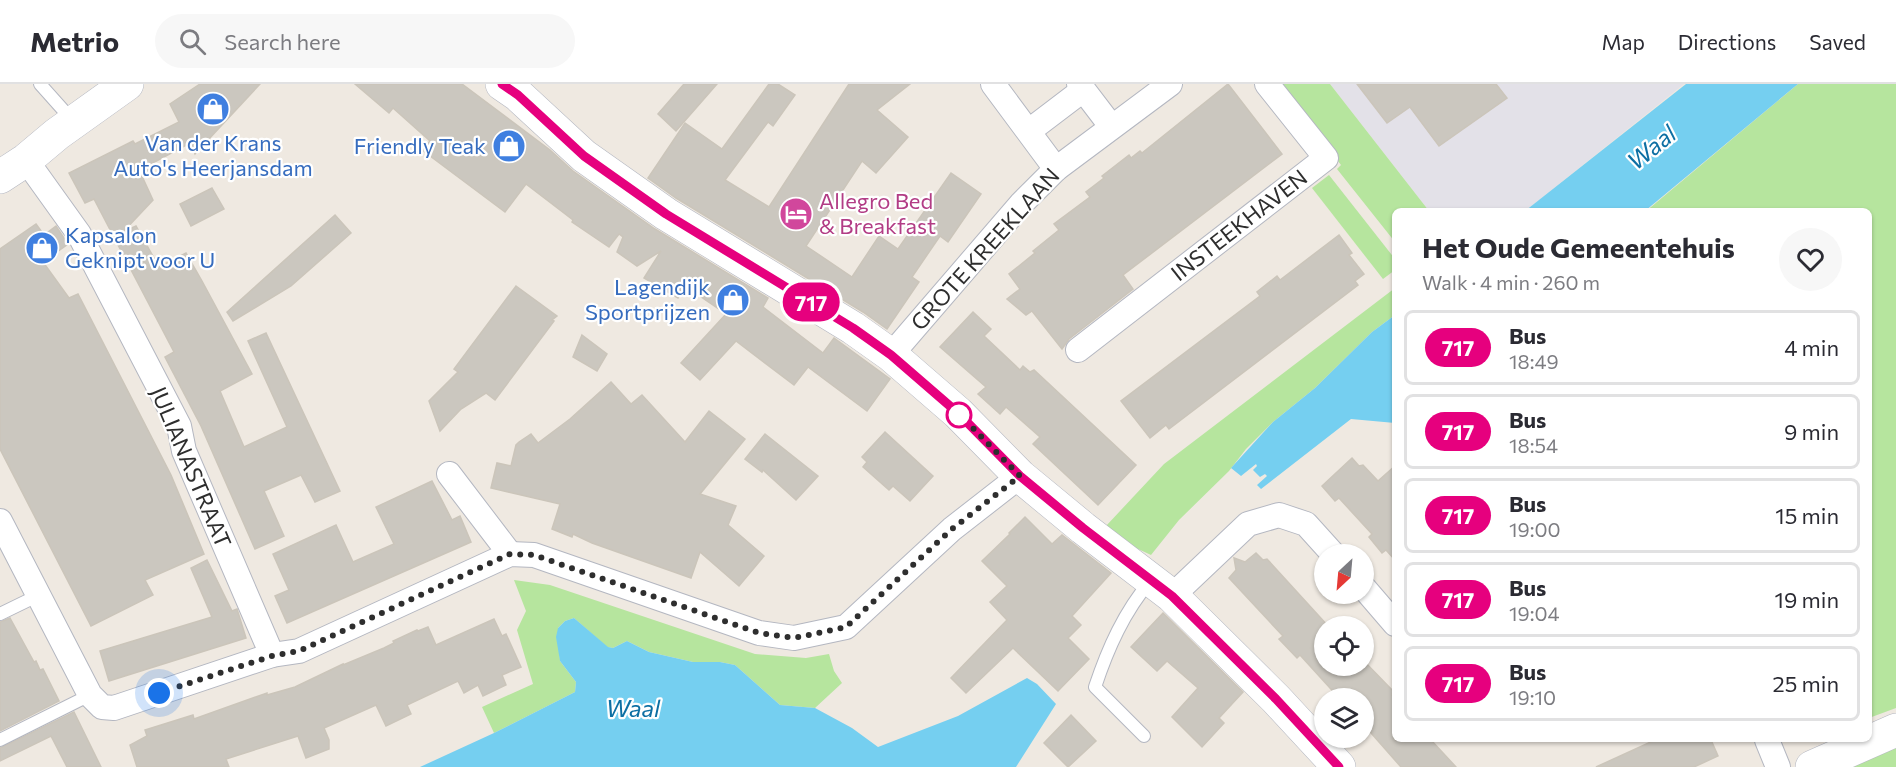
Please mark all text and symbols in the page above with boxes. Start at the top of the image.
search box [155,14,575,68]
text: Metrio [30,24,119,58]
icon: search [176,25,209,58]
text: Search here [224,28,341,55]
text: Map [1602,29,1645,54]
text: Directions [1678,29,1776,54]
text: Saved [1809,29,1866,54]
shop icon: Van der Krans Auto's Heerjansdam [195,91,231,127]
water label: Waal [1621,118,1682,175]
shop icon: Friendly Teak [491,128,527,164]
place label: Van der Krans Auto's Heerjansdam [113,129,313,181]
place label: Friendly Teak [354,132,486,159]
street label: GROTE KREEKLAAN [905,162,1065,335]
street label: INSTEEKHAVEN [1165,163,1312,286]
place label: Allegro Bed & Breakfast [819,187,936,239]
hotel icon: Allegro Bed & Breakfast [778,196,814,232]
place label: Kapsalon Geknipt voor U [65,221,215,273]
button: heart [1779,228,1842,291]
shop icon: Kapsalon Geknipt voor U [24,230,60,266]
text: Het Oude Gemeentehuis [1422,230,1735,264]
text: Walk · 4 min · 260 m [1422,270,1600,294]
place label: Lagendijk Sportprijzen [585,273,710,325]
shop icon: Lagendijk Sportprijzen [715,282,751,318]
line badge: 717 [776,282,846,322]
text: 717 [795,290,827,315]
text: Bus [1509,322,1546,349]
text: 4 min [1784,334,1839,361]
text: 717 [1442,335,1474,360]
text: 18:49 [1509,349,1559,373]
street label: JULIANASTRAAT [145,382,238,551]
unlabelled marker [946,402,972,428]
text: Bus [1509,406,1546,433]
text: 9 min [1784,418,1839,445]
text: 717 [1442,419,1474,444]
text: 18:54 [1509,433,1558,457]
text: Bus [1509,490,1546,517]
text: 15 min [1775,502,1839,529]
text: 717 [1442,503,1474,528]
text: 19:00 [1509,517,1561,541]
north arrow [1314,544,1374,604]
map controls [1314,544,1374,748]
text: Bus [1509,574,1546,601]
text: 19 min [1775,586,1839,613]
text: 717 [1442,587,1474,612]
text: 19:04 [1509,601,1559,625]
button: locate [1314,616,1374,676]
text: Bus [1509,658,1546,685]
text: 25 min [1772,670,1839,697]
text: 717 [1442,671,1474,696]
your location [144,678,174,708]
text: 19:10 [1509,685,1556,709]
button: layers [1314,688,1374,748]
water label: Waal [606,693,661,722]

